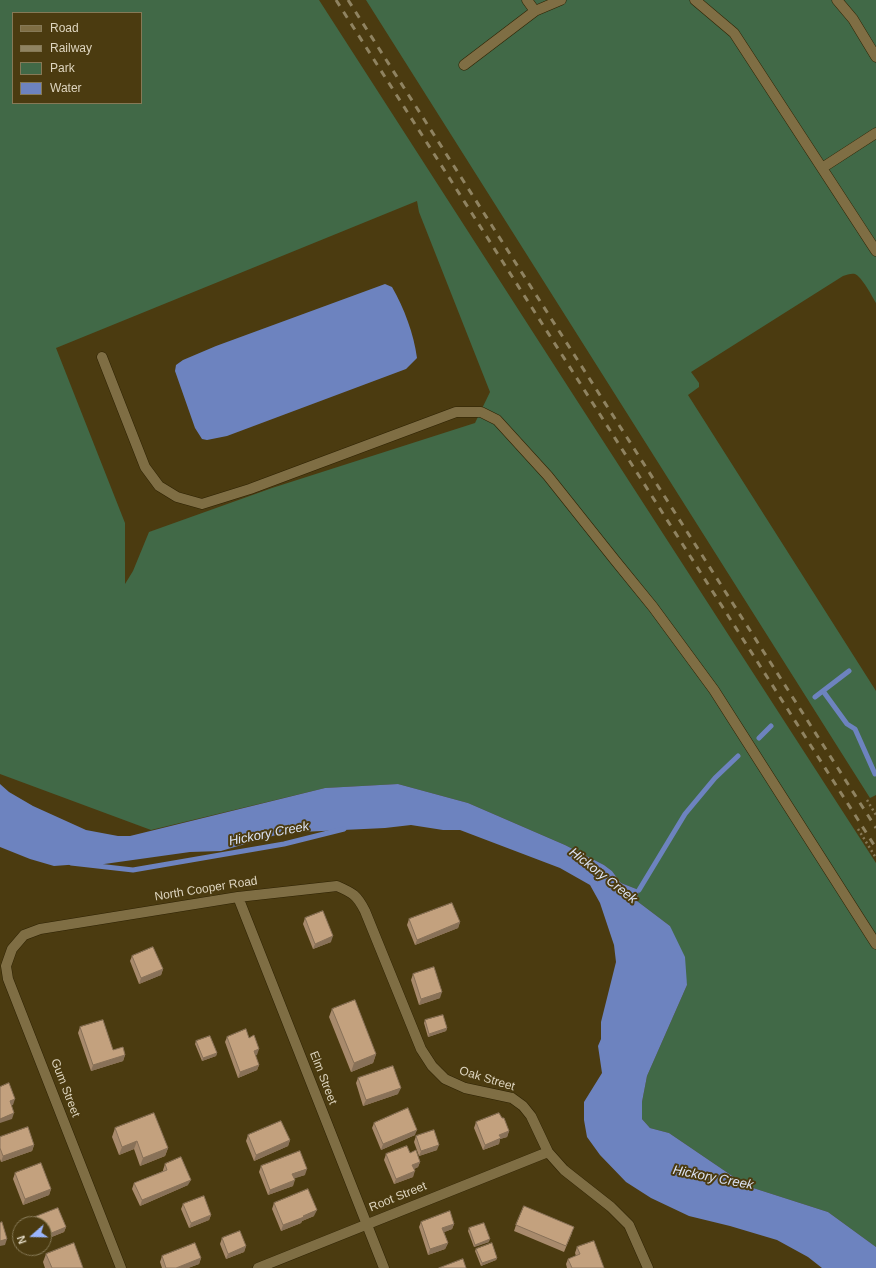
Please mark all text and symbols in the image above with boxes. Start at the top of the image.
legend [12,12,142,104]
text: Road [50,21,79,35]
text: Railway [50,41,92,55]
text: Park [50,61,75,75]
text: Water [50,81,82,95]
water label: Hickory Creek [227,819,311,849]
water label: Hickory Creek [566,845,640,907]
street label: North Cooper Road [153,874,259,904]
street label: Elm Street [306,1049,340,1107]
street label: Gum Street [47,1057,83,1119]
street label: Oak Street [457,1064,517,1094]
water label: Hickory Creek [671,1163,755,1193]
street label: Root Street [367,1179,429,1215]
north arrow [12,1216,52,1256]
text: N [15,1234,29,1246]

